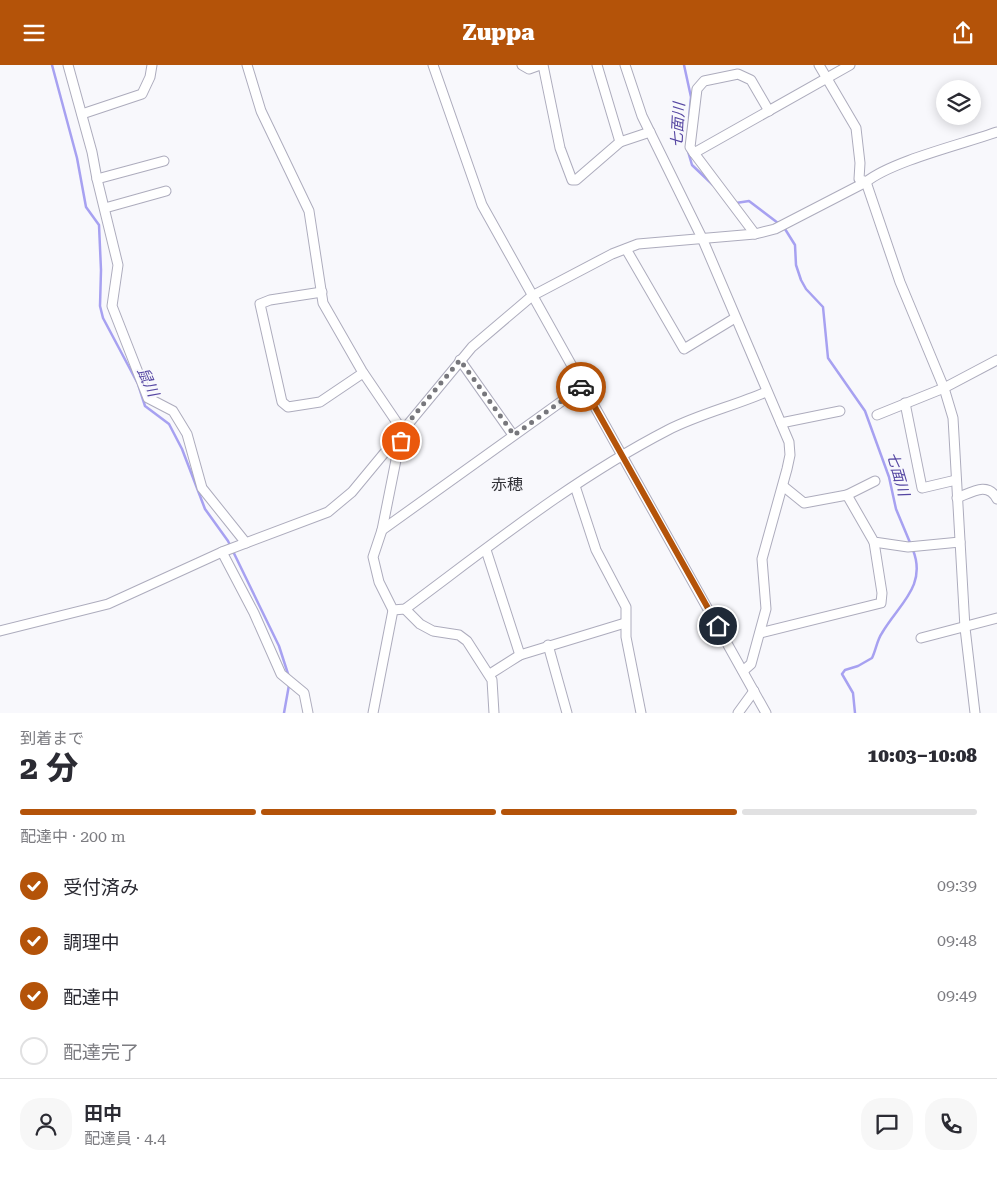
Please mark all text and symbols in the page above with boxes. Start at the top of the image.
icon: menu [20,19,48,47]
icon: share [949,19,977,47]
text: Zuppa [463,20,534,45]
map controls [936,80,981,125]
button: layers [936,80,981,125]
water label: 七面川 [668,100,688,148]
courier [556,362,606,412]
water label: 鼠川 [134,365,163,401]
icon: car [567,373,595,401]
pin [380,420,422,462]
icon: bag [387,427,415,455]
water label: 七面川 [883,450,913,500]
district label: 赤穂 [491,475,523,494]
pin [697,605,739,647]
icon: home [704,612,732,640]
text: 到着まで [20,729,84,748]
text: 10:03–10:08 [868,744,977,767]
text: 2 分 [20,749,78,787]
text: 配達中 · 200 m [20,827,126,846]
icon: check [20,872,48,900]
text: 受付済み [63,876,139,899]
text: 09:39 [937,876,977,895]
icon: check [20,927,48,955]
text: 調理中 [63,931,120,954]
text: 09:48 [937,931,977,950]
icon: check [20,982,48,1010]
text: 配達中 [63,986,120,1009]
text: 09:49 [937,986,977,1005]
text: 配達完了 [63,1041,139,1064]
button: person [20,1098,72,1150]
button: chat [861,1098,913,1150]
button: phone [925,1098,977,1150]
text: 田中 [84,1102,122,1125]
text: 配達員 · 4.4 [84,1129,166,1148]

